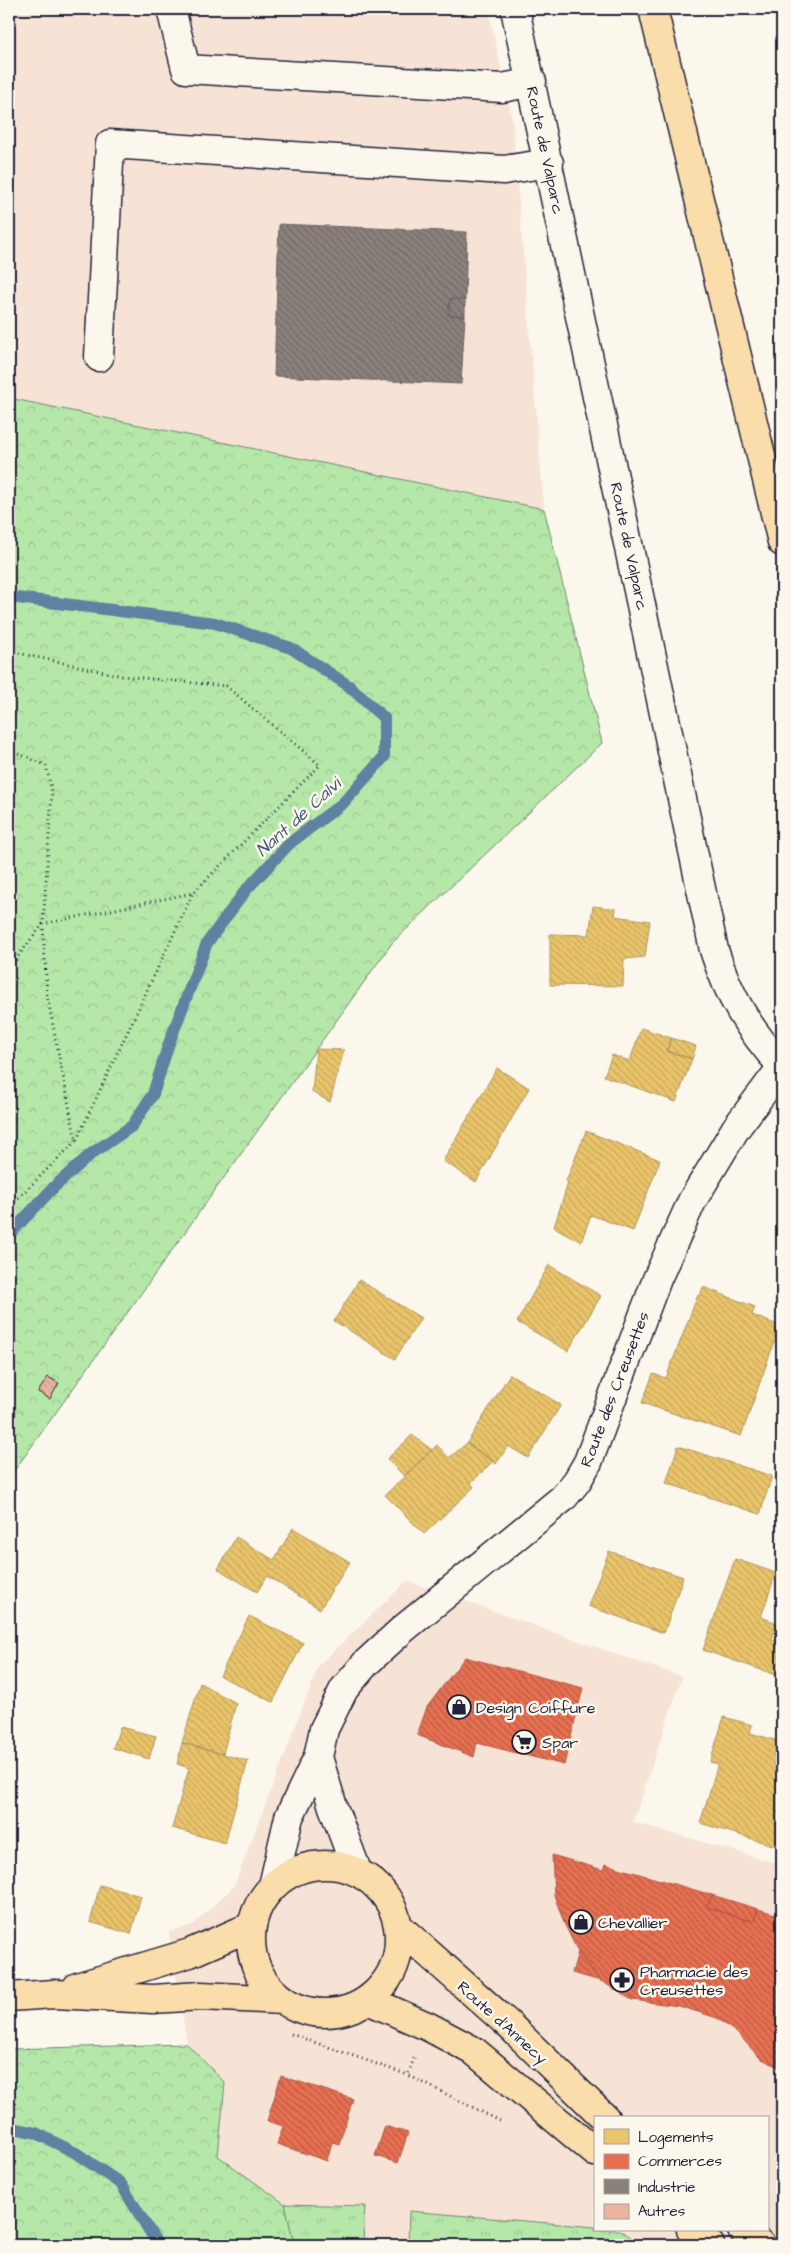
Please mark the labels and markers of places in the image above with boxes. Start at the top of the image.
shop icon: Design Coiffure [446,1694,472,1720]
place label: Design Coiffure [476,1697,596,1720]
supermarket icon: Spar [511,1729,537,1755]
place label: Spar [542,1732,578,1754]
shop icon: Chevallier [568,1909,594,1935]
place label: Chevallier [598,1912,667,1934]
place label: Pharmacie des Creusettes [640,1961,748,2001]
pharmacy icon: Pharmacie des Creusettes [609,1967,635,1993]

